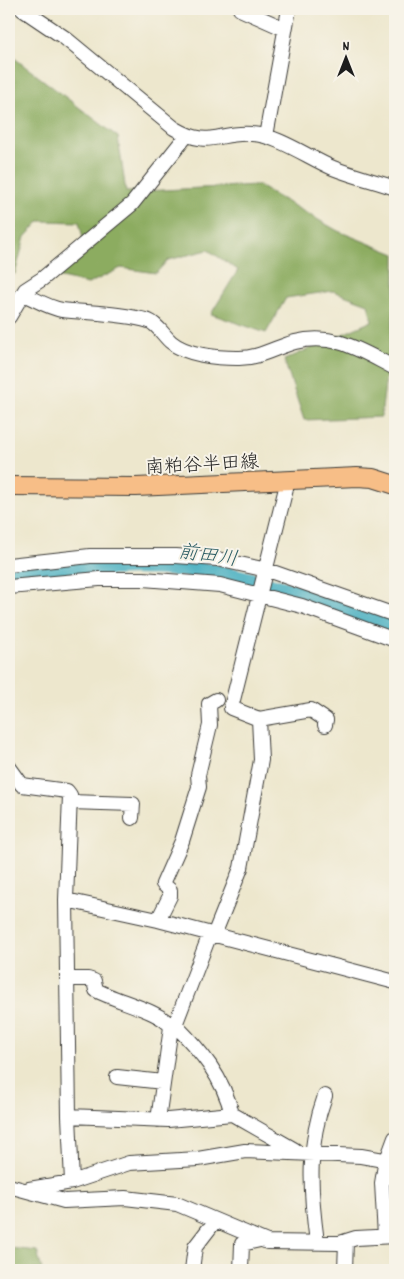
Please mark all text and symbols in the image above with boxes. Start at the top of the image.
north arrow [322,32,372,82]
text: N [343,37,350,57]
street label: 南粕谷半田線 [145,450,260,483]
water label: 前田川 [176,539,239,575]

